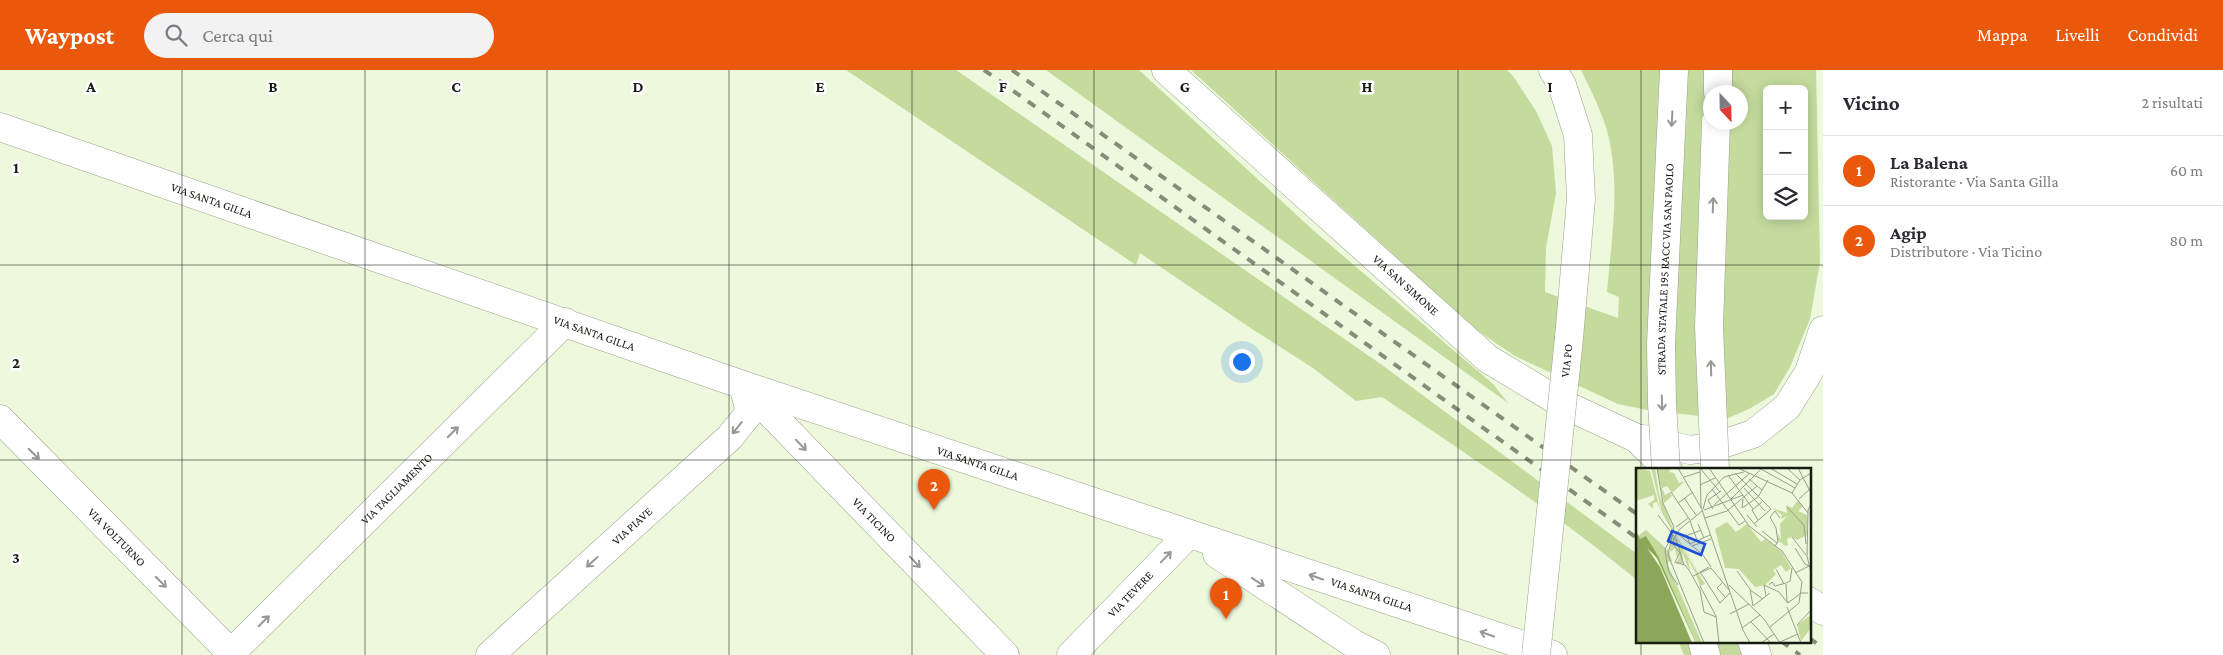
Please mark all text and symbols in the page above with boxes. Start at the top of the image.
search box [144,13,494,58]
icon: search [162,21,190,49]
text: Waypost [25,22,114,49]
text: Cerca qui [202,25,273,46]
text: Mappa [1977,25,2028,45]
text: Livelli [2056,25,2099,45]
text: Condividi [2127,25,2198,45]
text: A [85,78,96,95]
text: B [268,78,278,95]
text: C [451,78,461,95]
text: D [632,78,644,95]
text: E [815,78,825,95]
text: F [999,78,1008,95]
text: G [1180,78,1190,95]
text: H [1362,78,1373,95]
text: I [1547,78,1553,95]
north arrow [1703,85,1748,130]
map controls [1763,85,1808,220]
button: + [1763,85,1808,130]
text: Vicino [1843,91,1900,115]
text: 2 risultati [2141,94,2203,111]
one-way arrow [1667,110,1676,126]
button: − [1763,130,1808,175]
text: La Balena [1890,152,1968,173]
text: 1 [13,159,19,176]
text: 1 [1856,162,1862,179]
text: 60 m [2170,162,2203,179]
street label: STRADA STATALE 195 RACC VIA SAN PAOLO [1654,163,1677,375]
text: Ristorante · Via Santa Gilla [1890,173,2059,190]
button: layers [1763,175,1808,220]
street label: VIA SANTA GILLA [169,180,254,221]
one-way arrow [1709,197,1718,213]
text: Agip [1890,222,1927,243]
text: 2 [1855,232,1863,249]
text: 80 m [2169,232,2203,249]
text: Distributore · Via Ticino [1890,243,2042,260]
street label: VIA SAN SIMONE [1370,252,1442,319]
street label: VIA SANTA GILLA [552,313,637,354]
street label: VIA PO [1558,343,1575,378]
your location [1229,349,1255,375]
text: 2 [12,354,20,371]
one-way arrow [1706,360,1715,376]
one-way arrow [1657,395,1666,411]
one-way arrow [731,422,742,435]
one-way arrow [447,426,459,438]
one-way arrow [795,439,807,452]
street label: VIA SANTA GILLA [935,443,1021,483]
one-way arrow [28,448,40,460]
street label: VIA TAGLIAMENTO [358,450,435,527]
inset map [1636,468,1810,642]
pin: 2 [918,469,950,510]
street label: VIA TICINO [849,495,899,545]
street label: VIA PIAVE [609,504,655,548]
street label: VIA VOLTURNO [85,505,148,569]
text: 3 [12,549,20,566]
one-way arrow [1160,552,1172,564]
one-way arrow [908,556,921,568]
one-way arrow [585,557,598,568]
street label: VIA TEVERE [1105,568,1156,620]
one-way arrow [1309,572,1324,581]
street label: VIA SANTA GILLA [1329,574,1414,615]
one-way arrow [155,576,167,588]
one-way arrow [1251,576,1265,587]
pin: 1 [1210,578,1242,619]
one-way arrow [257,615,270,627]
one-way arrow [1480,629,1495,638]

